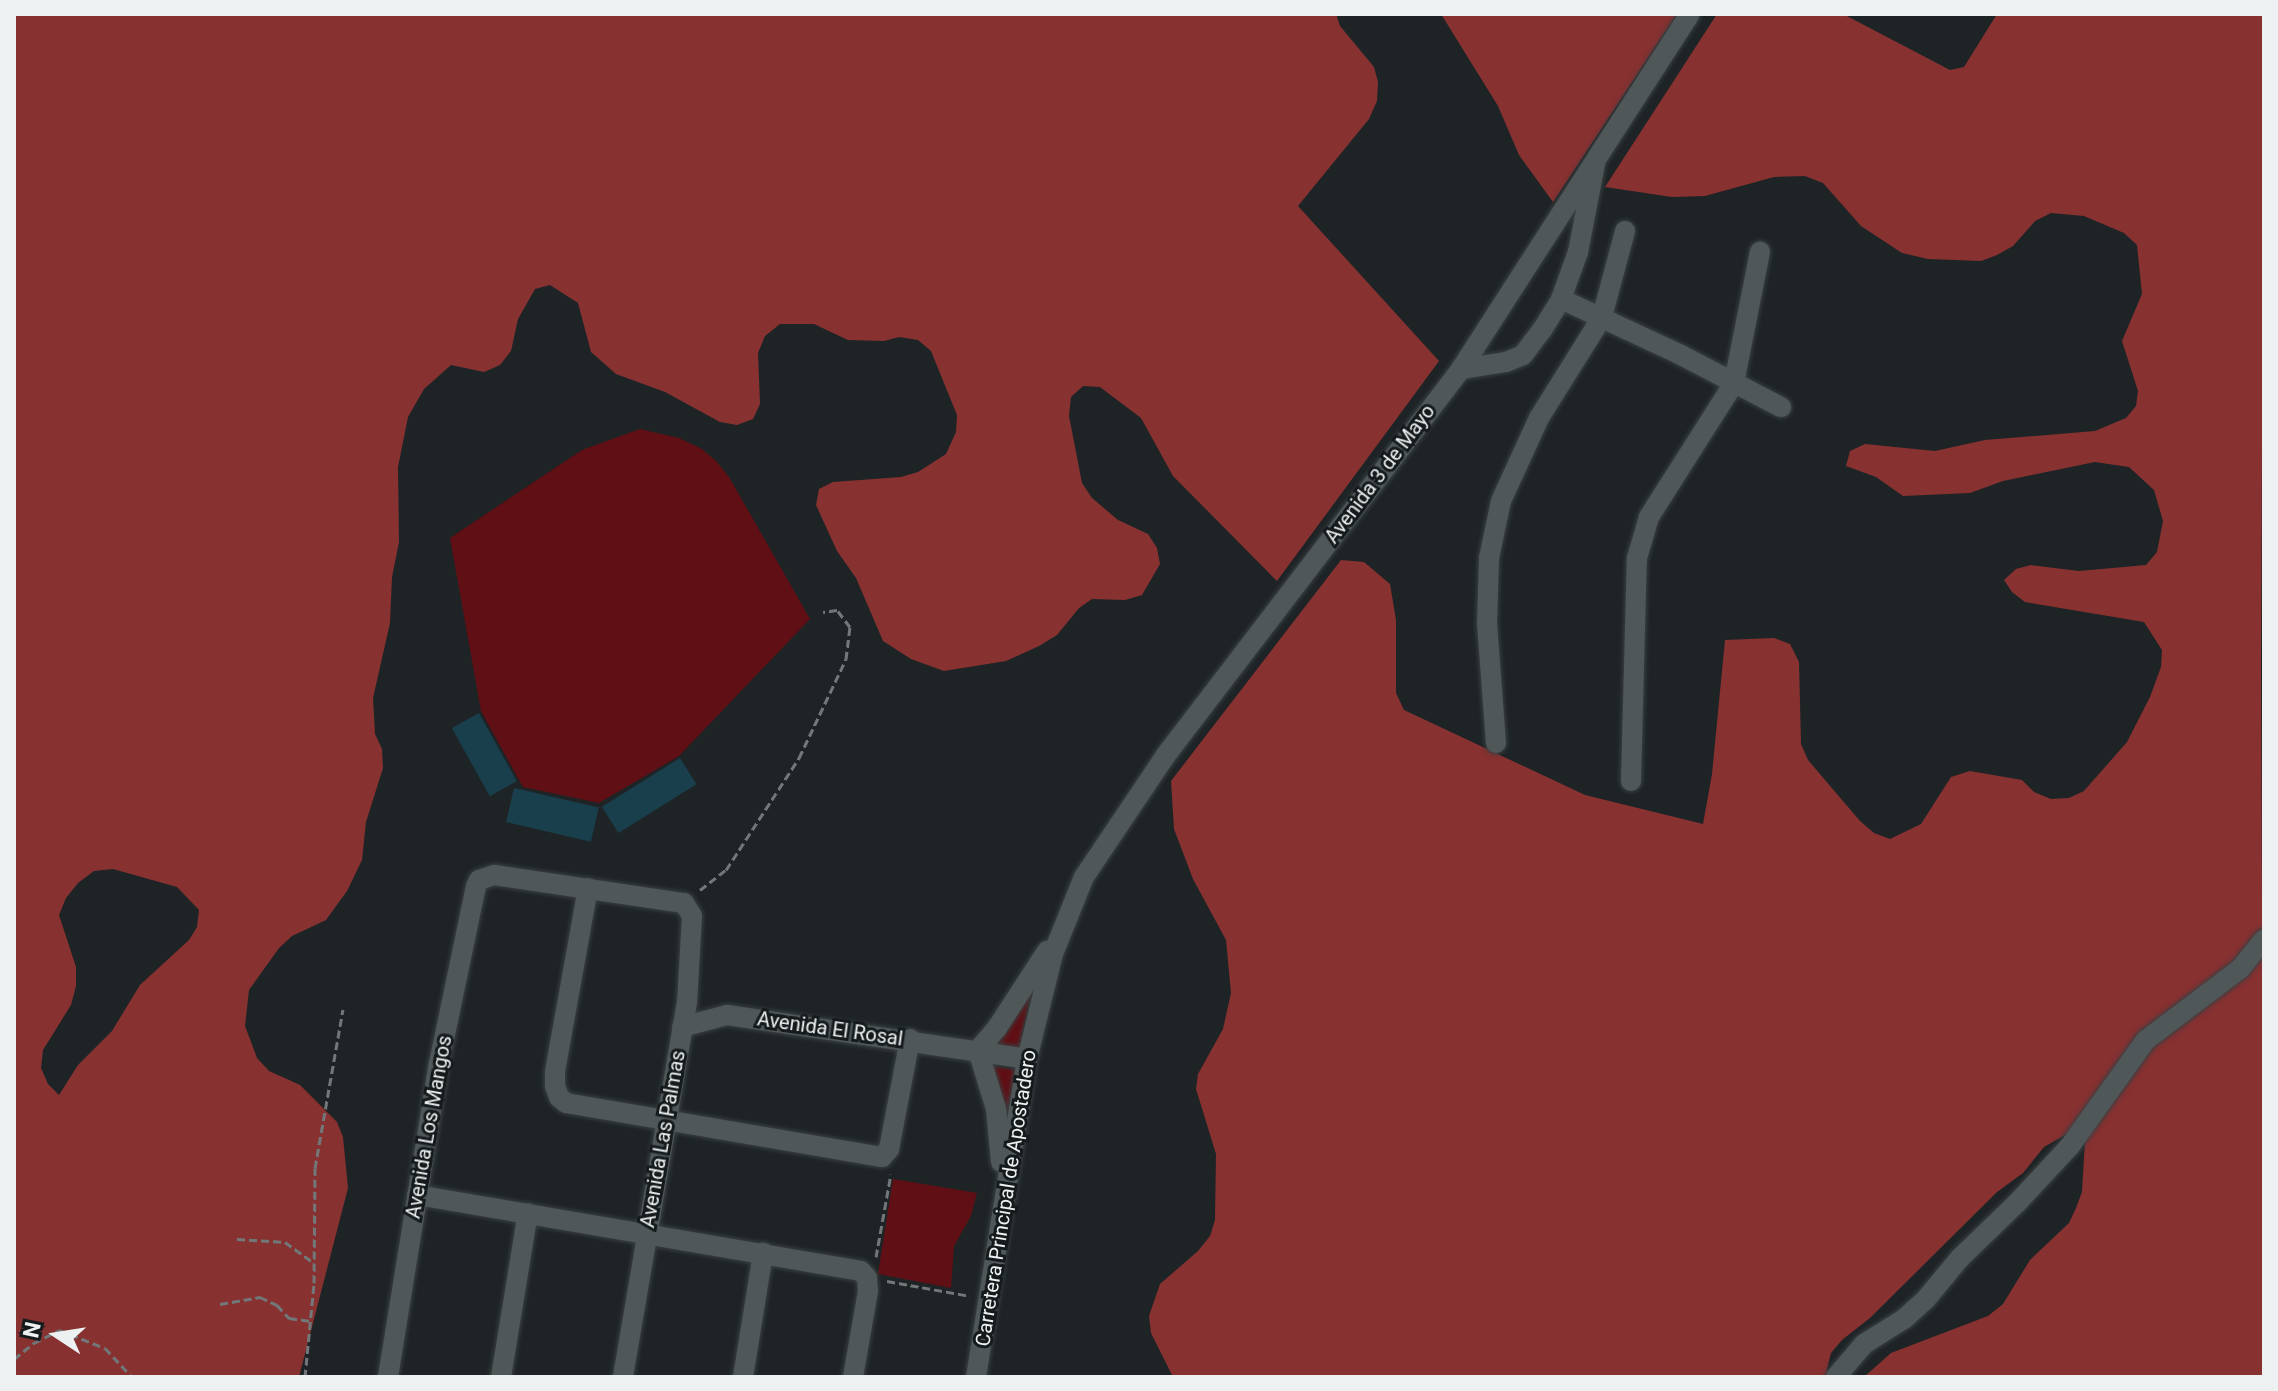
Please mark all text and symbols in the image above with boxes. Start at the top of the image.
street label: Avenida 3 de Mayo [1320,400,1440,548]
street label: Avenida El Rosal [756,1007,904,1051]
street label: Avenida Los Mangos [401,1034,457,1220]
street label: Avenida Las Palmas [636,1048,690,1230]
street label: Carretera Principal de Apostadero [971,1048,1041,1348]
north arrow [16,1295,96,1375]
text: N [18,1320,46,1340]

